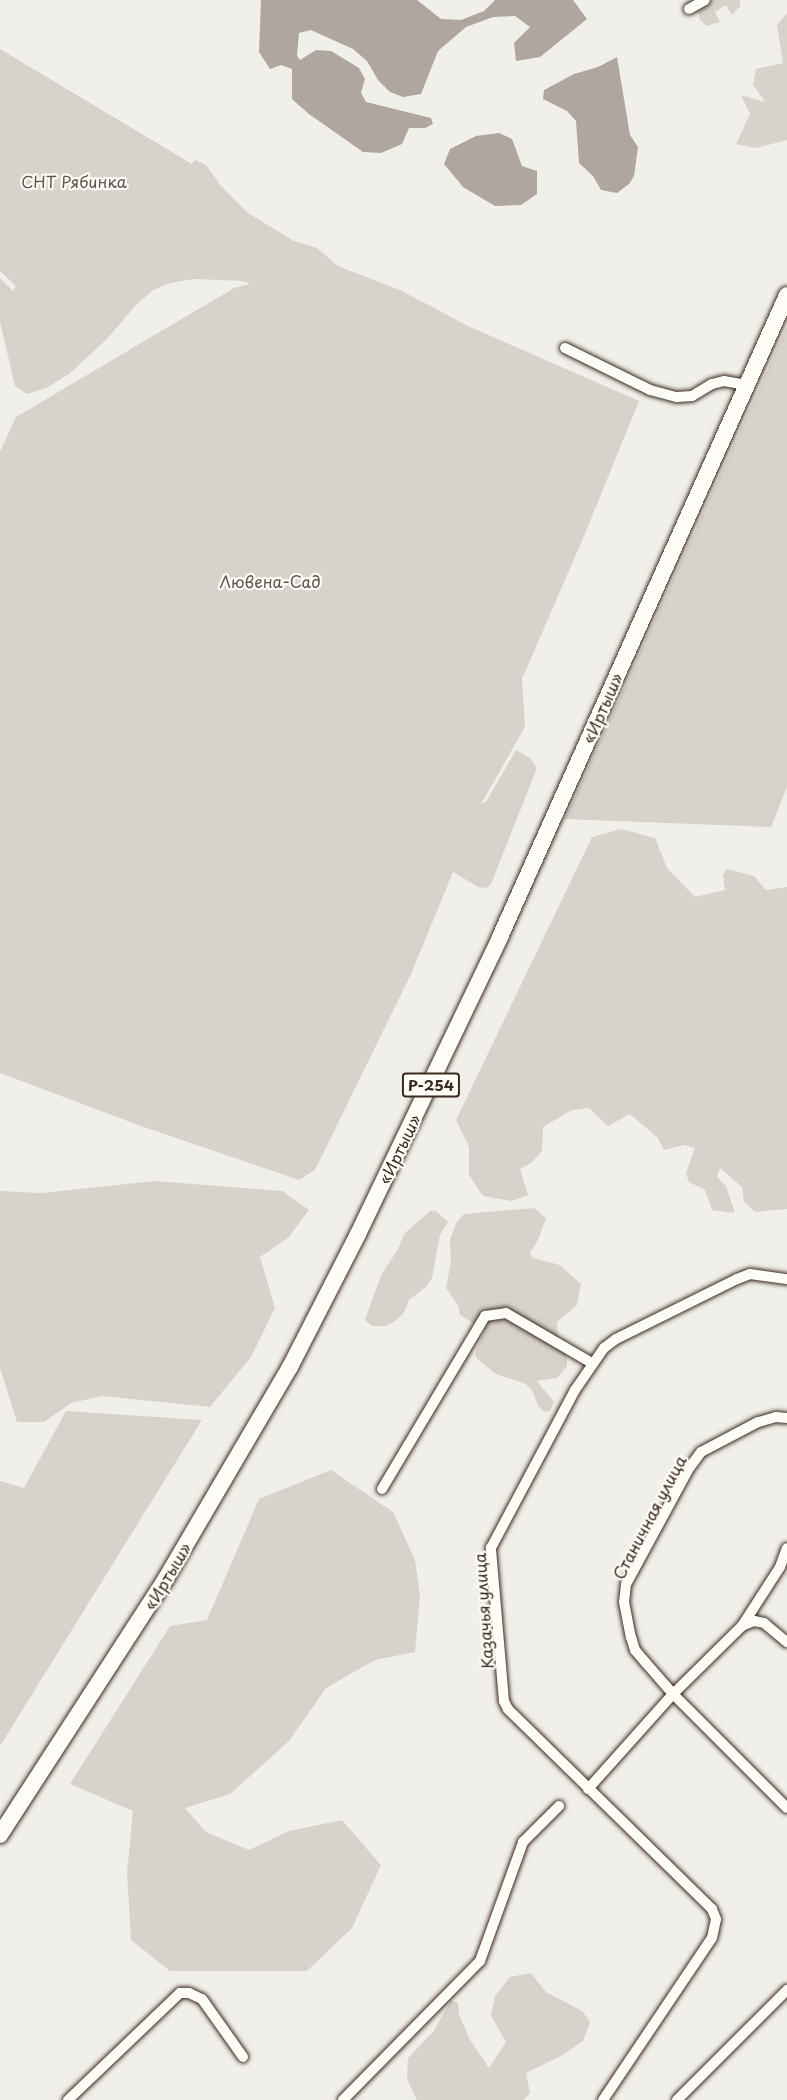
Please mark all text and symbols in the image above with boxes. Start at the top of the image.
park label: СНТ Рябинка [21,171,127,191]
park label: Лювена-Сад [219,571,321,591]
street label: «Иртыш» [578,670,626,746]
road number: Р-254 [401,1073,461,1097]
street label: «Иртыш» [374,1111,424,1187]
street label: Станичная улица [608,1451,690,1583]
street label: «Иртыш» [139,1539,195,1613]
street label: Казачья улица [469,1552,497,1670]

